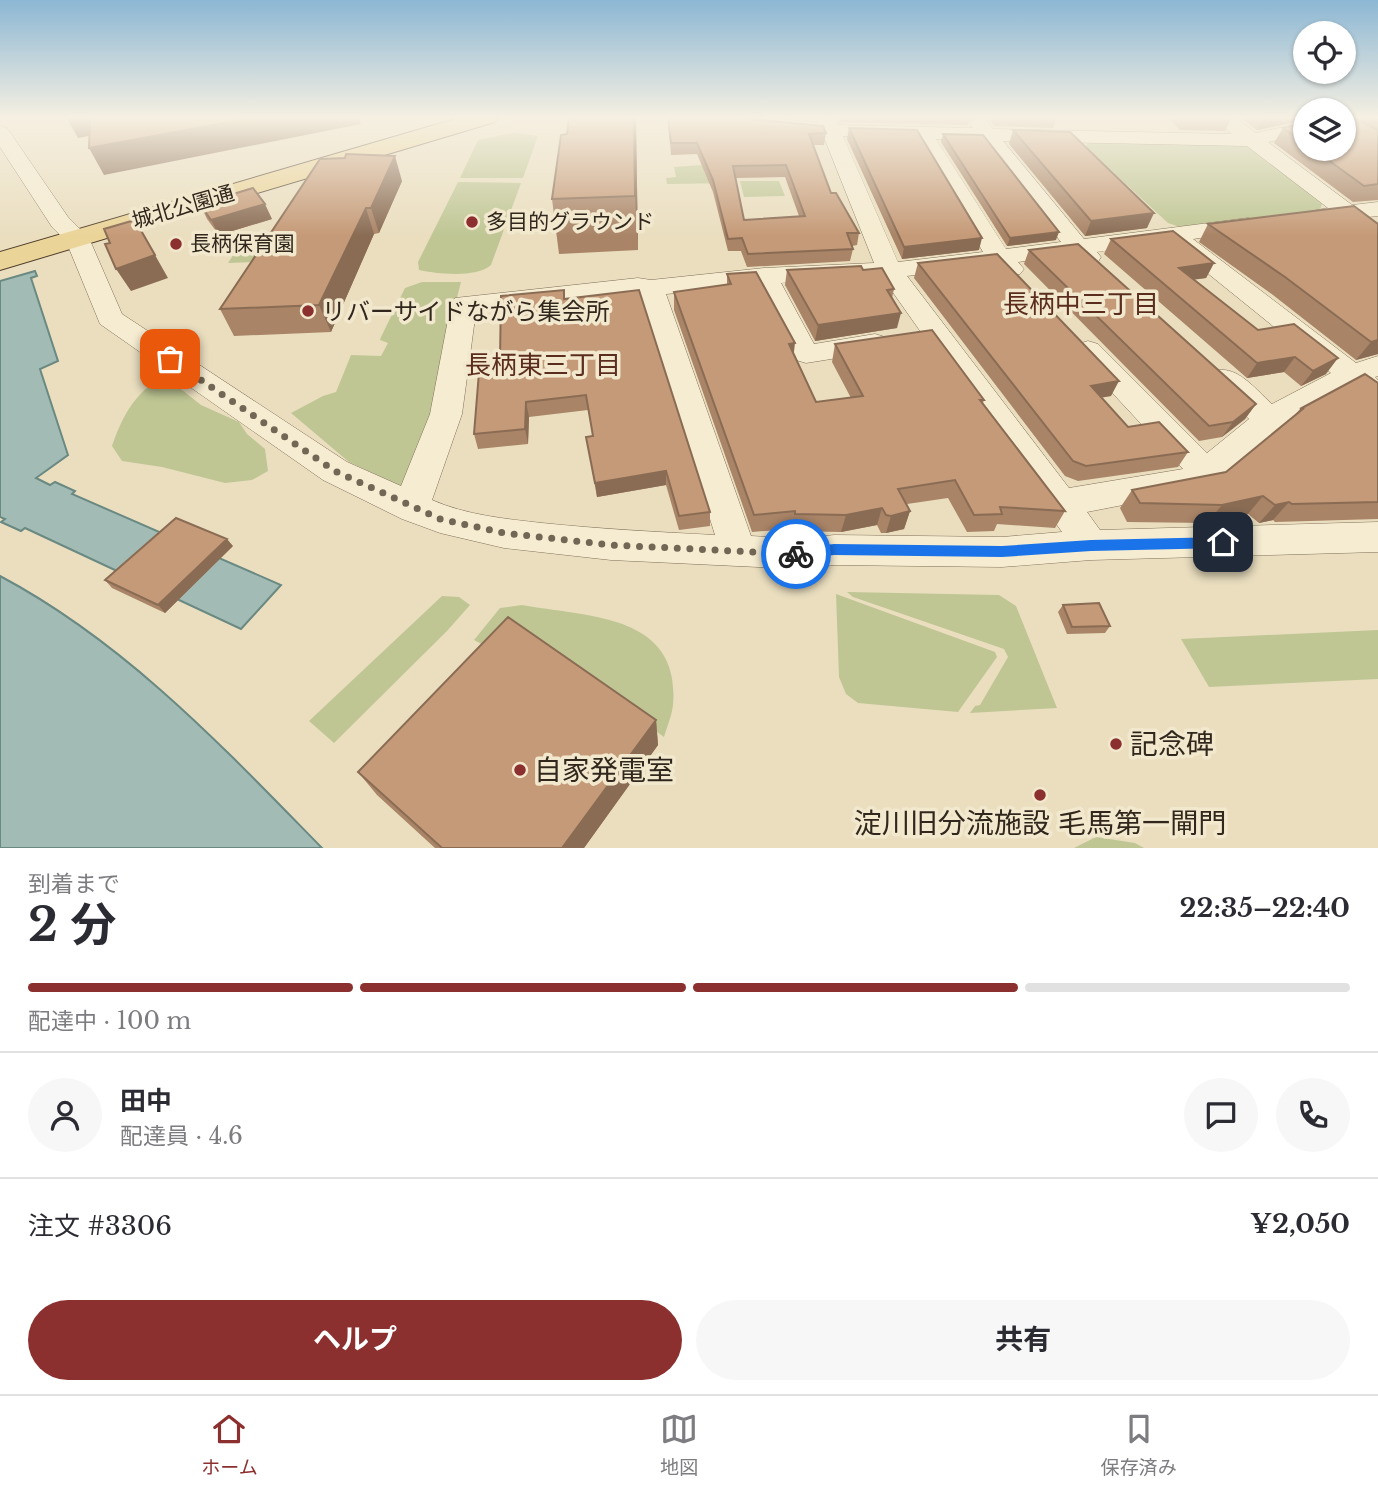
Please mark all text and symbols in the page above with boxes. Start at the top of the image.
map controls [1293,21,1356,161]
button: locate [1293,21,1356,84]
button: layers [1293,98,1356,161]
street label: 城北公園通 [129,180,237,234]
place label: 多目的グラウンド [486,209,654,235]
marker: 多目的グラウンド [464,214,480,230]
place label: 長柄保育園 [190,231,295,257]
marker: 長柄保育園 [168,236,184,252]
district label: 長柄中三丁目 [1003,288,1159,320]
place label: リバーサイドながら集会所 [322,297,610,326]
marker: リバーサイドながら集会所 [300,303,316,319]
pin [140,329,200,389]
icon: bag [151,340,189,378]
district label: 長柄東三丁目 [465,349,621,381]
pin [1193,512,1253,572]
courier [761,519,831,589]
icon: home [1204,523,1242,561]
icon: bike [777,535,815,573]
place label: 記念碑 [1130,727,1214,762]
marker: 記念碑 [1108,736,1124,752]
place label: 自家発電室 [534,753,674,788]
marker: 自家発電室 [512,762,528,778]
marker: 淀川旧分流施設 毛馬第一閘門 [1032,787,1048,803]
place label: 淀川旧分流施設 毛馬第一閘門 [854,806,1226,841]
text: 到着まで [28,870,120,898]
text: 22:35–22:40 [1180,892,1350,924]
text: 2 分 [28,896,116,953]
text: 配達中 · 100 m [28,1007,191,1035]
button: person [28,1078,102,1152]
button: chat [1184,1078,1258,1152]
button: phone [1276,1078,1350,1152]
text: 田中 [120,1085,172,1117]
text: 配達員 · 4.6 [120,1122,243,1150]
text: ¥2,050 [1250,1208,1350,1240]
text: 注文 #3306 [28,1210,172,1242]
button: ヘルプ [28,1300,682,1380]
button: 共有 [696,1300,1350,1380]
tab: ホーム [201,1410,258,1479]
tab: 地図 [660,1410,698,1479]
tab: 保存済み [1101,1410,1177,1479]

